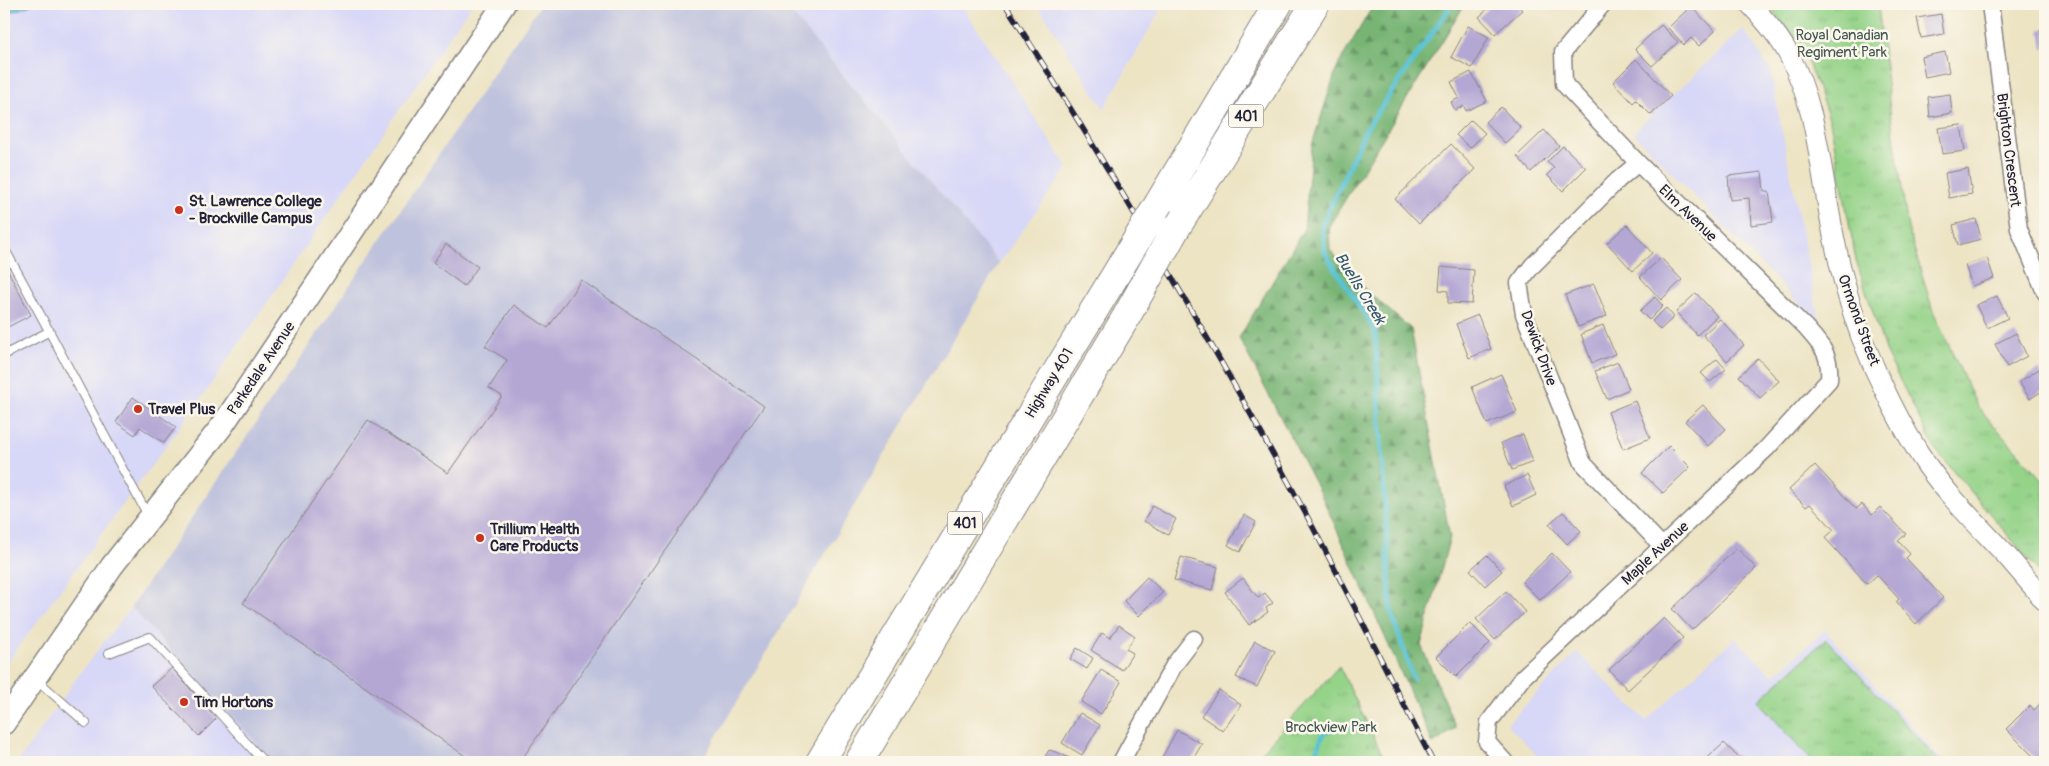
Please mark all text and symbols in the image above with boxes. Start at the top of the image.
park label: Royal Canadian Regiment Park [1795,26,1889,62]
street label: Brighton Crescent [1992,92,2025,209]
road number: 401 [1228,104,1264,128]
street label: Elm Avenue [1654,181,1721,246]
place label: St. Lawrence College - Brockville Campus [189,192,322,228]
marker: St. Lawrence College - Brockville Campus [173,204,185,216]
water label: Buells Creek [1330,249,1391,329]
street label: Ormond Street [1833,272,1884,369]
street label: Dewick Drive [1516,308,1561,389]
street label: Parkedale Avenue [223,318,300,418]
street label: Highway 401 [1021,345,1078,422]
place label: Travel Plus [147,400,216,419]
marker: Travel Plus [132,403,144,415]
road number: 401 [948,512,982,534]
street label: Maple Avenue [1618,517,1693,589]
place label: Trillium Health Care Products [489,520,579,556]
marker: Trillium Health Care Products [474,532,486,544]
place label: Tim Hortons [193,693,273,712]
marker: Tim Hortons [178,696,190,708]
park label: Brockview Park [1285,718,1378,737]

